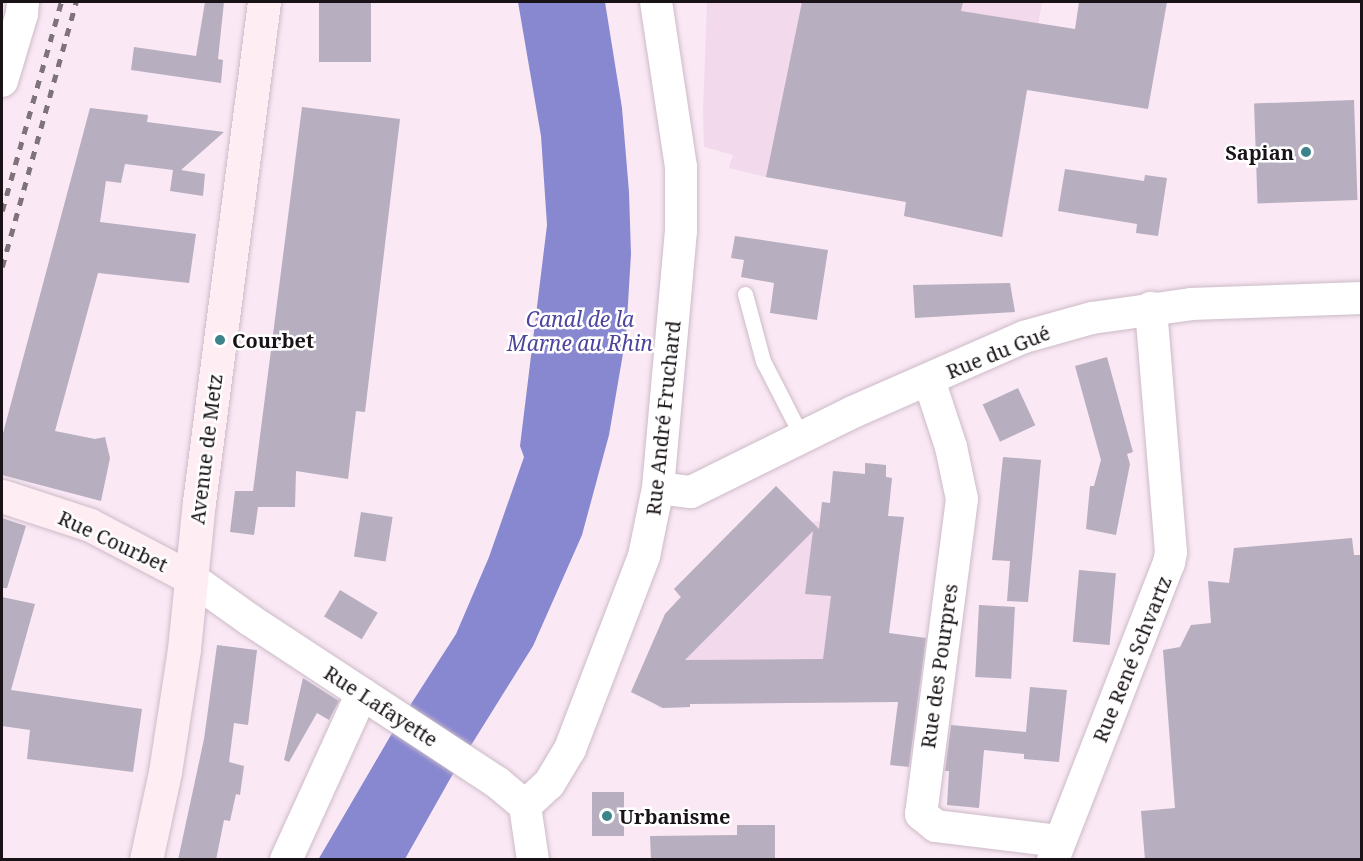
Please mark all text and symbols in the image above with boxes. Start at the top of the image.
place label: Sapian [1225,140,1294,164]
marker: Sapian [1299,145,1313,159]
water label: Canal de la Marne au Rhin [507,306,653,356]
street label: Rue André Fruchard [641,319,685,517]
street label: Rue du Gué [943,320,1053,384]
place label: Courbet [232,328,314,352]
marker: Courbet [213,333,227,347]
street label: Avenue de Metz [185,372,227,526]
street label: Rue Courbet [55,505,171,577]
street label: Rue René Schvartz [1088,572,1176,746]
street label: Rue des Pourpres [916,582,962,750]
street label: Rue Lafayette [320,660,442,752]
place label: Urbanisme [619,804,731,828]
marker: Urbanisme [600,809,614,823]

